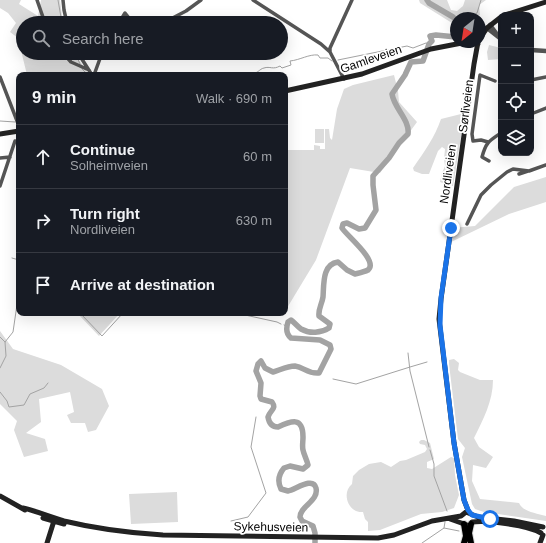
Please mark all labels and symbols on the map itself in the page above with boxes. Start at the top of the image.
north arrow [450,12,486,48]
street label: Gamleveien [338,42,404,76]
street label: Sørliveien [456,79,476,133]
street label: Nordliveien [437,143,459,205]
route end [442,219,460,237]
route start [481,510,499,528]
street label: Sykehusveien [234,519,308,535]

